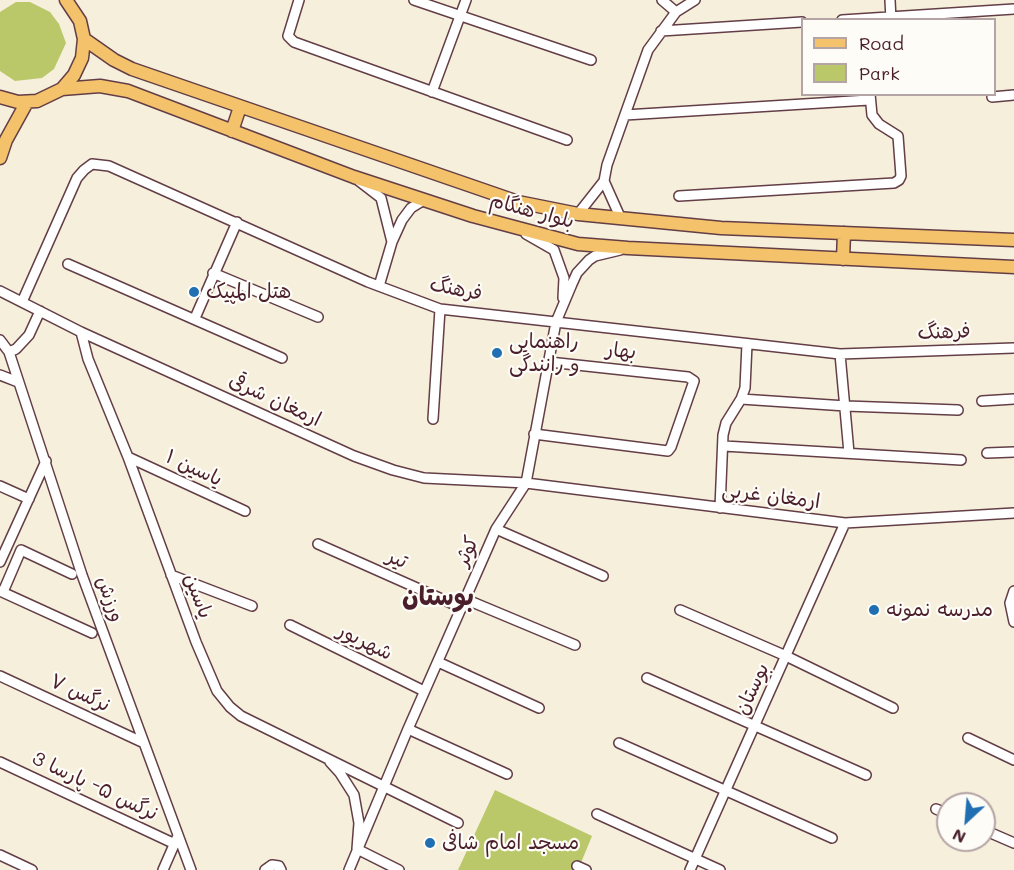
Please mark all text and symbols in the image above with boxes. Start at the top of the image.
legend [801,18,996,96]
text: Road [859,31,904,55]
text: Park [859,61,900,85]
street label: بلوار هنگام [487,188,577,234]
street label: فرهنگ [428,272,484,306]
place label: هتل المپیک [206,280,291,304]
marker: هتل المپیک [187,285,201,299]
street label: فرهنگ [917,319,971,345]
place label: راهنمایی و رانندگی [509,330,579,377]
street label: بهار [605,337,637,365]
marker: راهنمایی و رانندگی [490,346,504,360]
street label: ارمغان شرقی [225,368,325,432]
street label: یاسین ۱ [162,444,226,492]
street label: ارمغان غربی [720,478,822,514]
street label: کوثر [450,532,484,570]
street label: تیر [383,544,411,574]
street label: یاسین [179,570,217,622]
street label: ورزش [91,573,129,625]
district label: بوستان [402,581,474,613]
place label: مدرسه نمونه [886,598,993,622]
marker: مدرسه نمونه [867,603,881,617]
street label: شهریور [334,618,396,666]
street label: بوستان [730,659,774,719]
street label: نرگس ۷ [46,669,114,717]
street label: نرگس ۵- پارسا 3 [28,746,162,826]
north arrow [936,792,996,852]
text: N [949,825,969,849]
place label: مسجد امام شافی [442,831,579,855]
marker: مسجد امام شافی [423,836,437,850]

